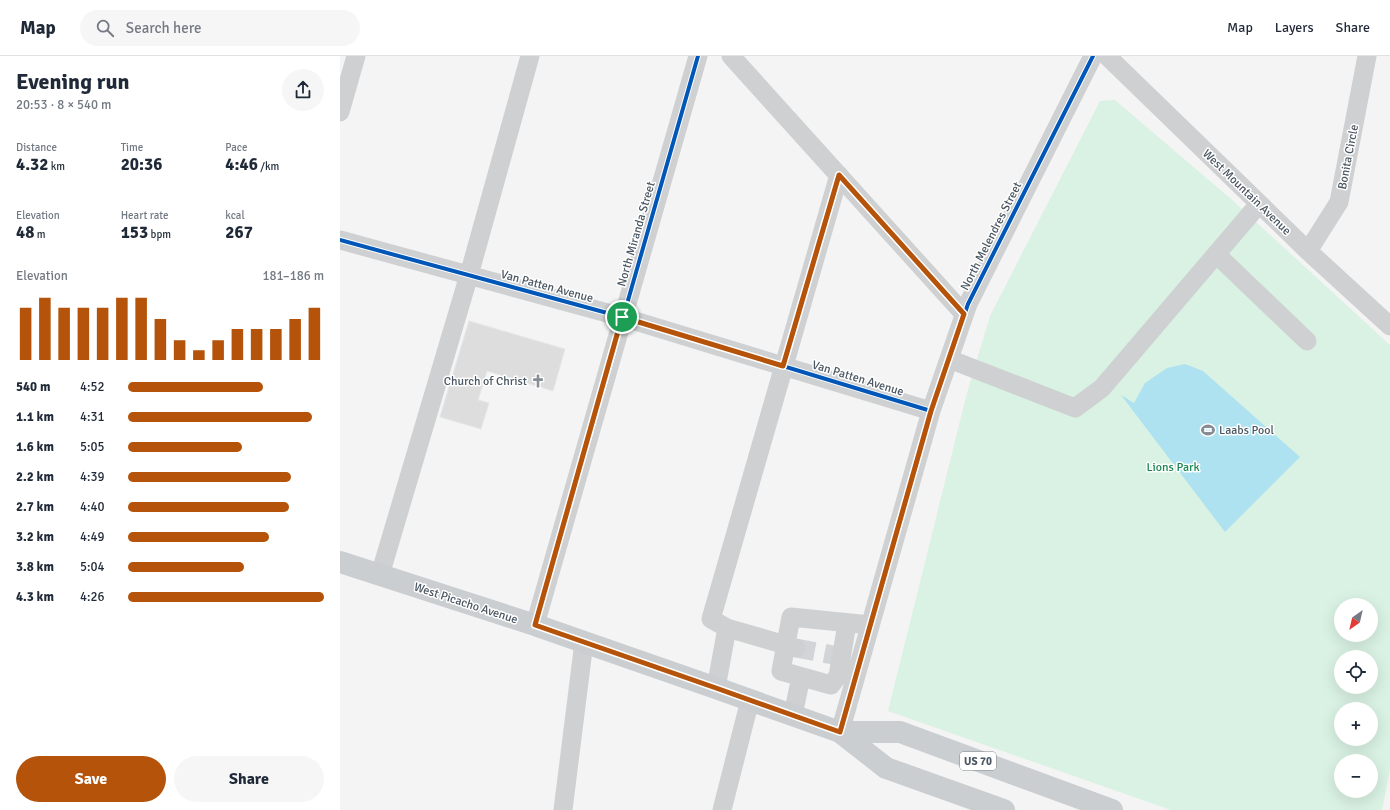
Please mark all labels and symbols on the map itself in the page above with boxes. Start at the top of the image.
street label: Bonita Circle [1335,123,1362,191]
street label: West Mountain Avenue [1199,146,1294,238]
street label: North Melendres Street [958,179,1025,293]
street label: North Miranda Street [614,180,659,288]
street label: Van Patten Avenue [499,267,595,306]
pin [605,300,639,334]
street label: Van Patten Avenue [810,357,906,400]
church icon: Church of Christ [530,373,546,389]
place label: Church of Christ [444,374,527,389]
sports icon: Laabs Pool [1200,422,1216,438]
place label: Laabs Pool [1219,423,1274,438]
park label: Lions Park [1146,460,1200,475]
street label: West Picacho Avenue [412,580,520,627]
north arrow [1334,598,1378,642]
road number: US 70 [960,752,996,770]

